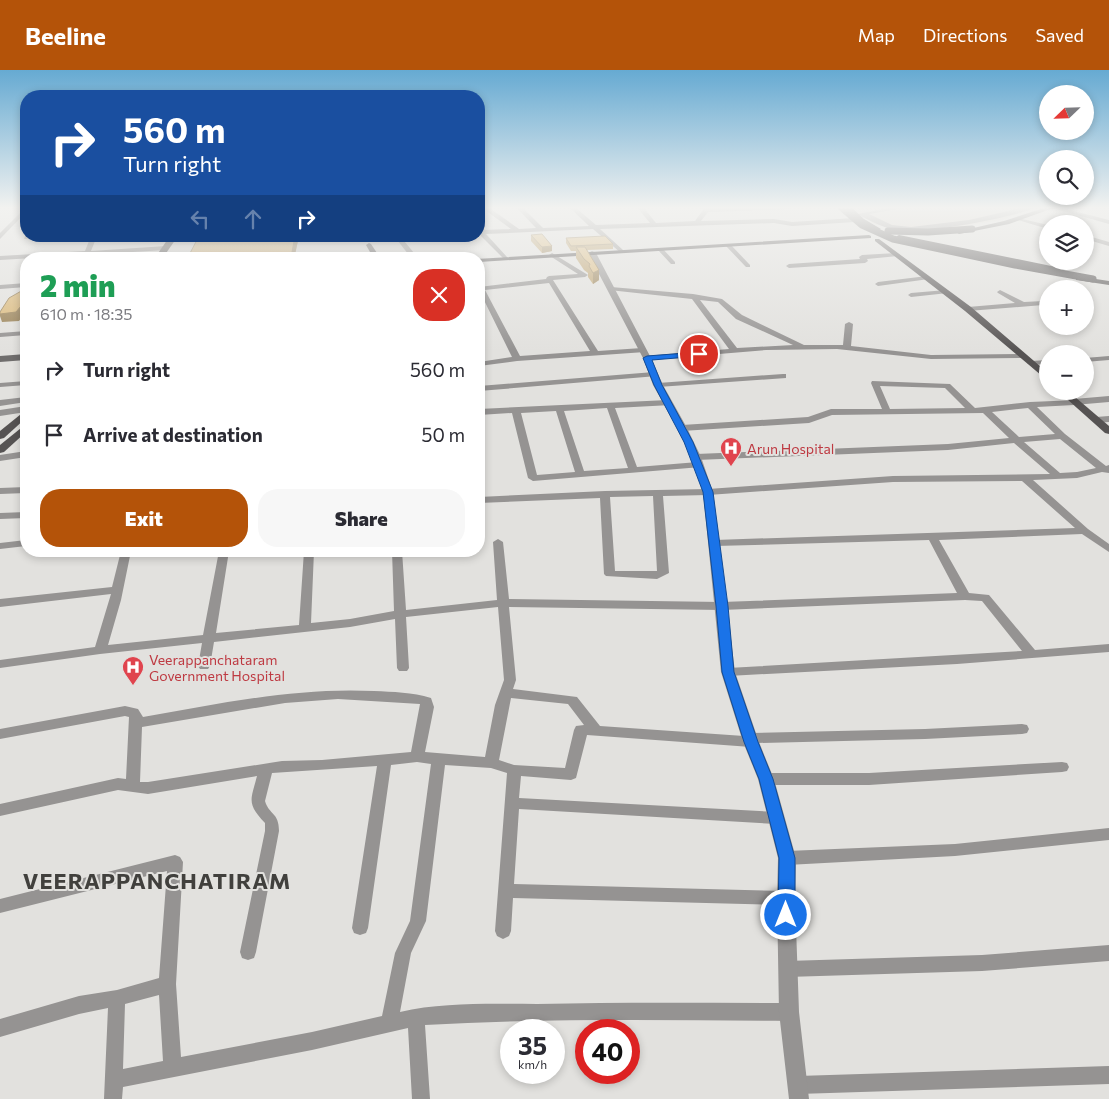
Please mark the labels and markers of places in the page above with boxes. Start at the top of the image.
pin [678,333,720,375]
hospital icon: Arun Hospital [719,436,743,467]
place label: Arun Hospital [747,440,834,457]
place label: Veerappanchataram Government Hospital [149,651,285,684]
hospital icon: Veerappanchataram Government Hospital [121,655,145,686]

